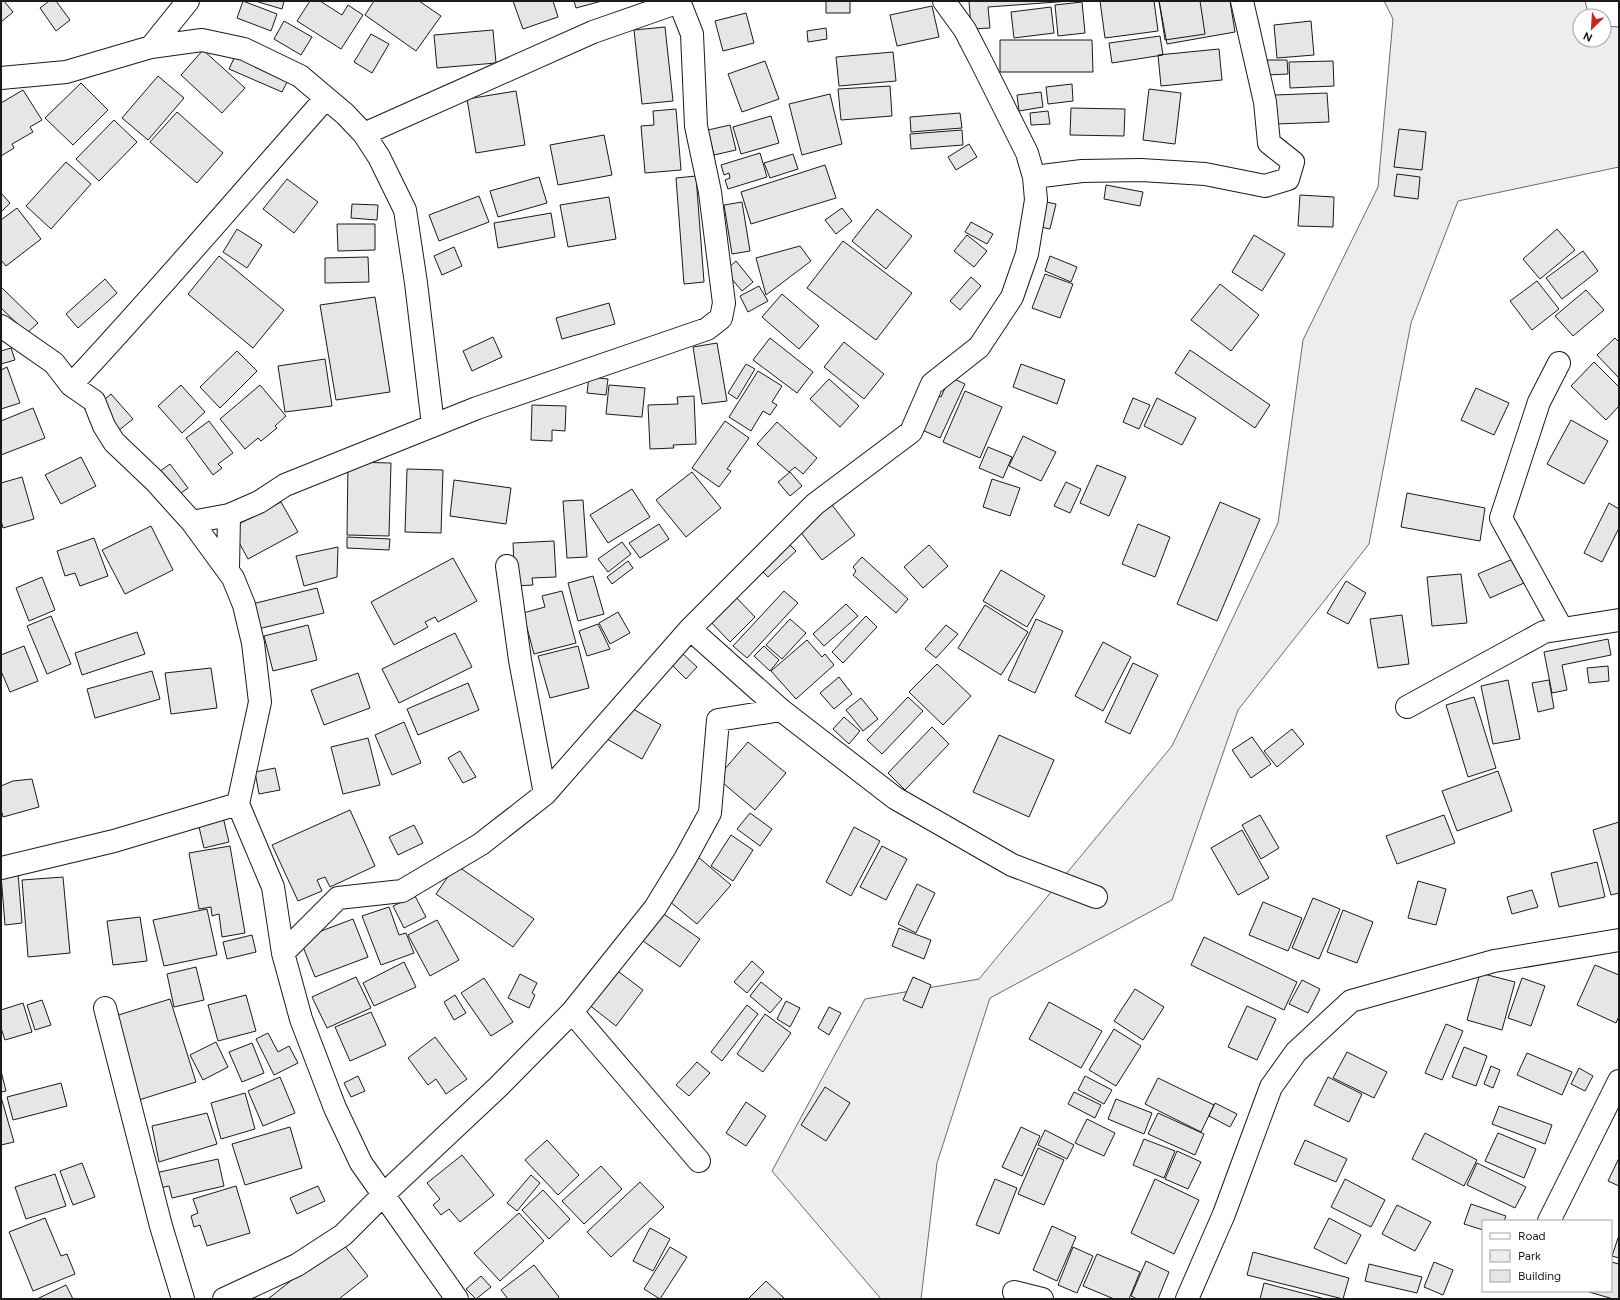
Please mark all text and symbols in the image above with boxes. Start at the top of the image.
north arrow [1572,8,1612,48]
text: N [1581,29,1595,44]
legend [1482,1220,1612,1292]
text: Road [1518,1229,1546,1243]
text: Park [1518,1249,1541,1263]
text: Building [1518,1269,1561,1283]

